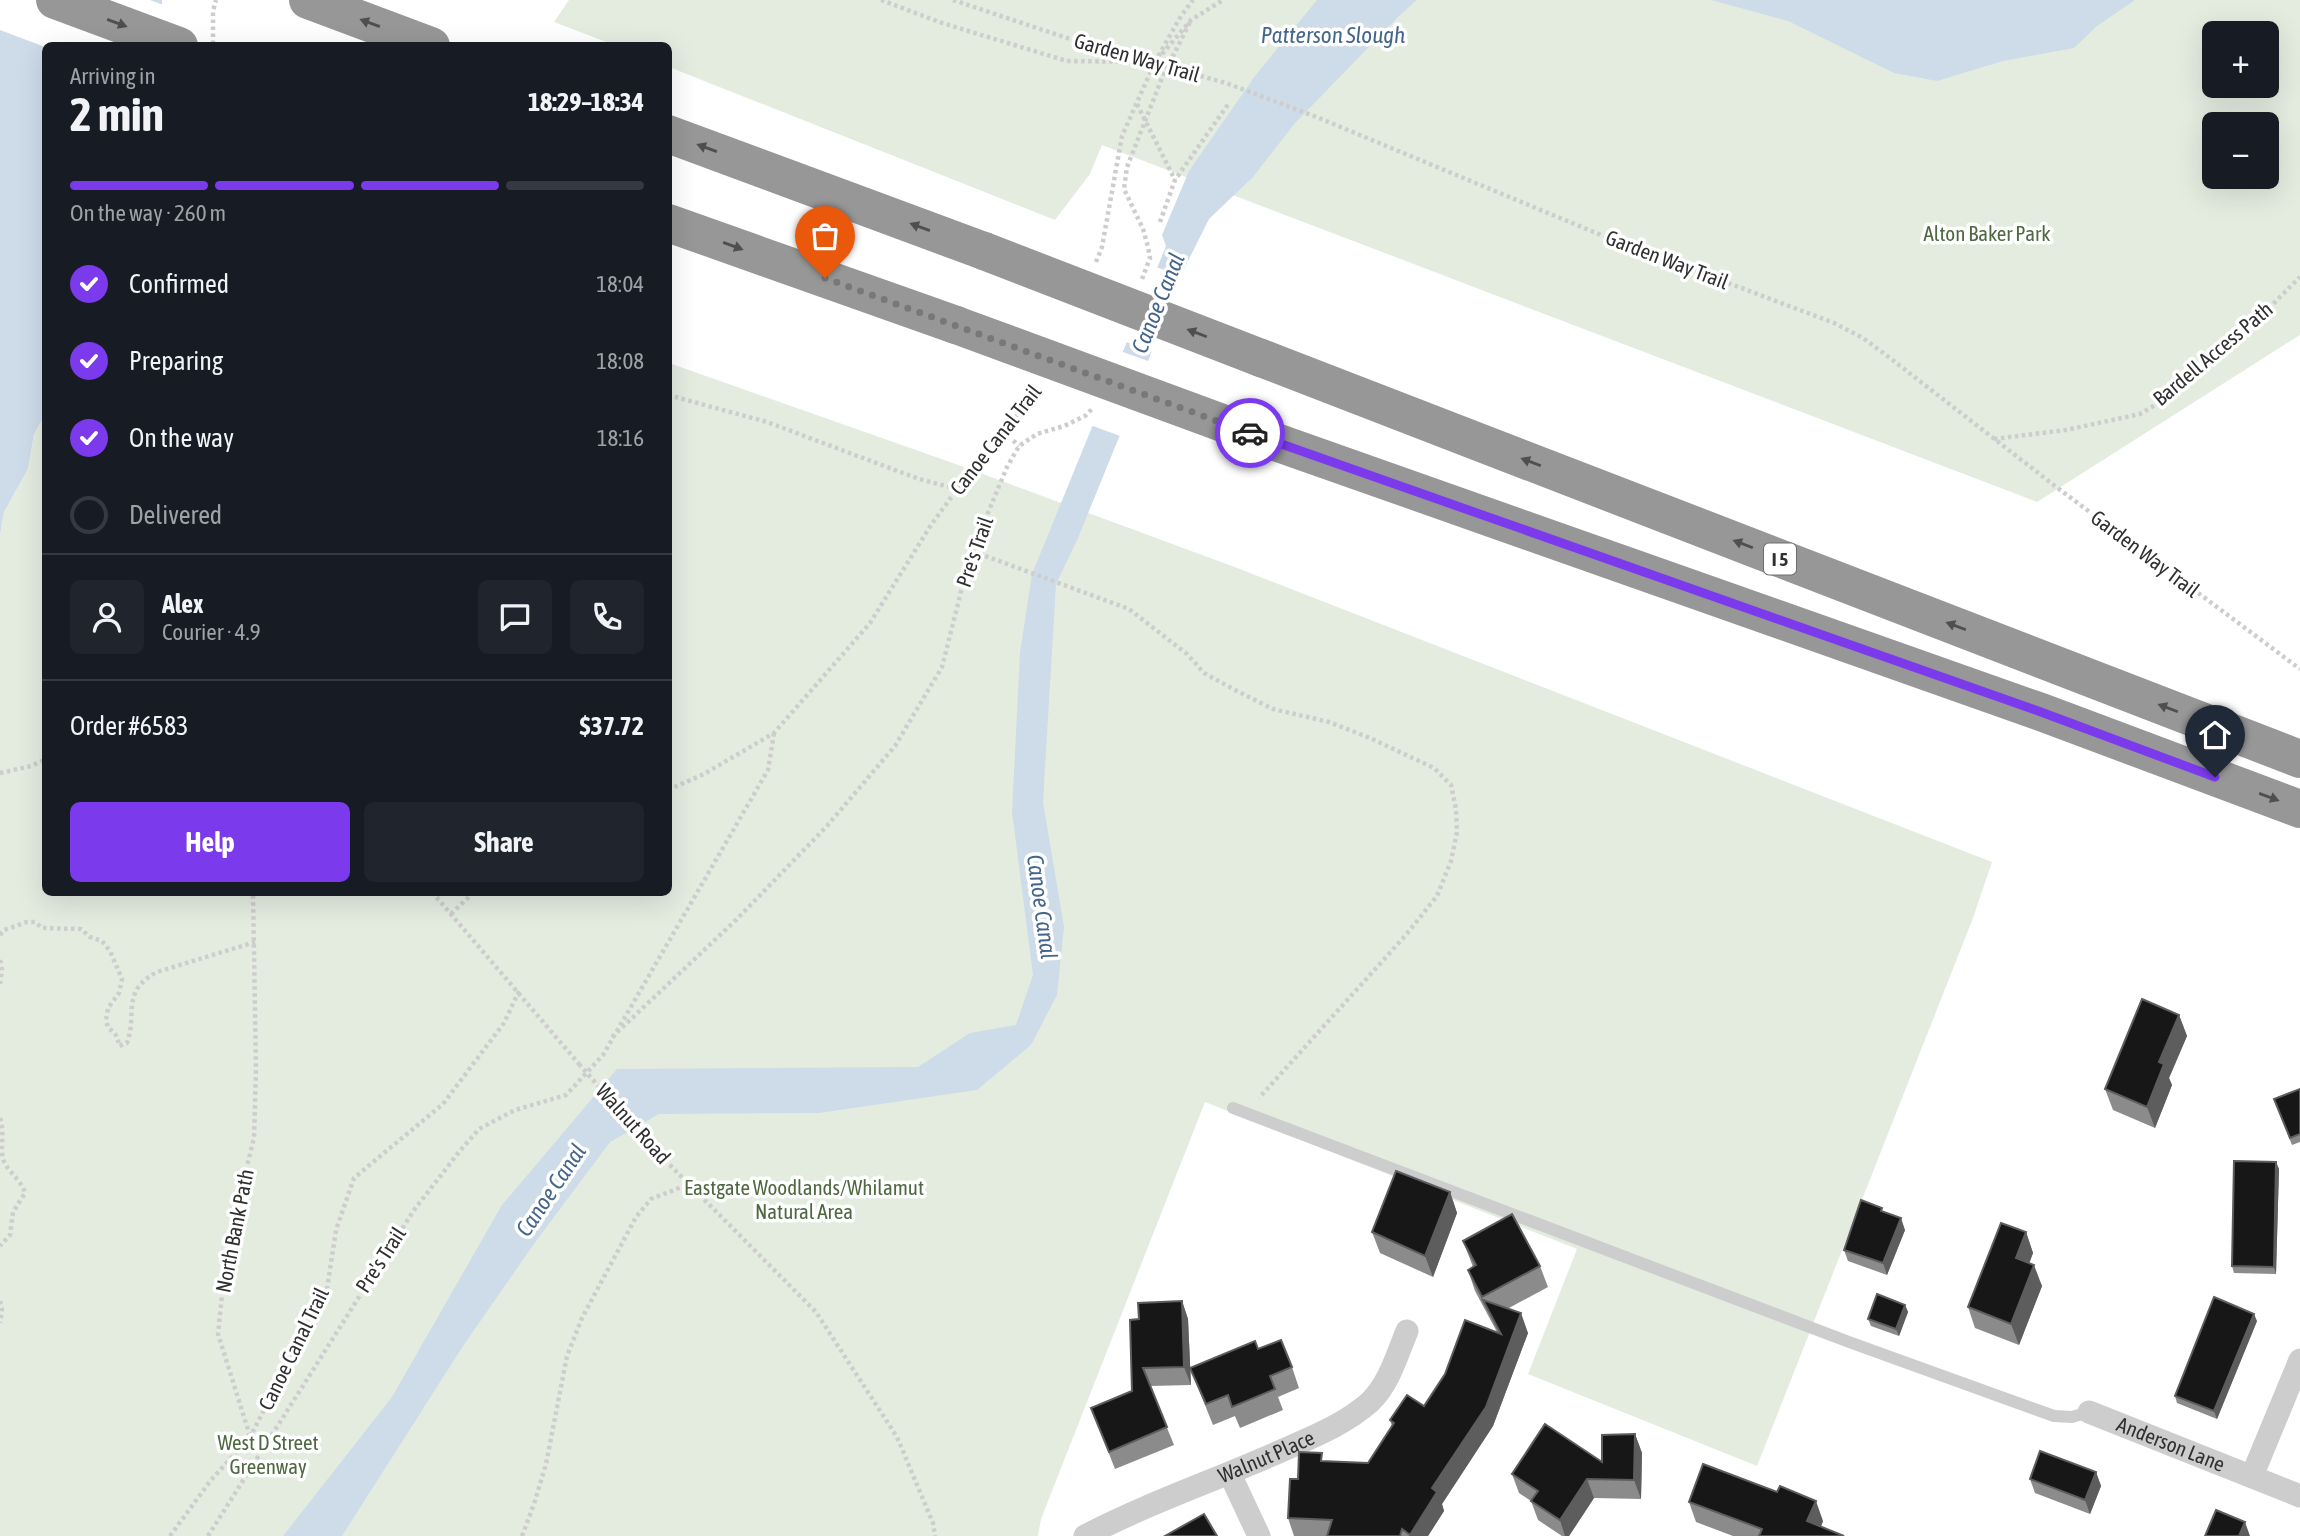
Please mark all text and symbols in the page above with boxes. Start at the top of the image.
one-way arrow [359,17,380,28]
one-way arrow [106,18,127,29]
map controls [2202,21,2279,189]
button: + [2202,21,2279,98]
water label: Patterson Slough [1261,22,1405,48]
street label: Garden Way Trail [1072,28,1203,87]
text: Arriving in [70,63,156,89]
text: 18:29–18:34 [528,87,644,117]
text: 2 min [70,88,164,141]
button: − [2202,112,2279,189]
one-way arrow [696,142,717,153]
text: On the way · 260 m [70,200,226,226]
pin [795,206,855,278]
icon: bag [806,217,844,255]
park label: Alton Baker Park [1924,221,2050,245]
one-way arrow [909,222,930,233]
street label: Garden Way Trail [1603,225,1732,294]
one-way arrow [722,240,743,251]
water label: Canoe Canal [1126,249,1190,357]
icon: check [70,265,108,303]
text: Confirmed [129,269,229,299]
text: 18:04 [596,271,644,297]
street label: Bardell Access Path [2148,296,2277,410]
one-way arrow [1186,328,1207,339]
icon: check [70,342,108,380]
text: Preparing [129,346,223,376]
text: 18:08 [596,348,644,374]
street label: Canoe Canal Trail [945,379,1046,499]
courier [1215,398,1285,468]
icon: car [1231,414,1269,452]
icon: check [70,419,108,457]
text: On the way [129,423,234,453]
text: 18:16 [597,425,644,451]
one-way arrow [1521,457,1542,468]
text: Delivered [129,500,222,530]
street label: Garden Way Trail [2087,505,2205,602]
street label: Pre's Trail [951,513,997,590]
one-way arrow [1733,539,1754,550]
road number: I 5 [1764,544,1796,574]
button: person [70,580,144,654]
button: chat [478,580,552,654]
button: phone [570,580,644,654]
text: Alex [162,589,203,619]
text: Courier · 4.9 [162,619,261,645]
one-way arrow [1945,621,1966,632]
one-way arrow [2157,703,2178,714]
pin [2185,705,2245,777]
text: Order #6583 [70,711,189,741]
text: $37.72 [580,711,644,741]
icon: home [2196,716,2234,754]
one-way arrow [2259,792,2280,803]
button: Help [70,802,350,882]
button: Share [364,802,644,882]
water label: Canoe Canal [1022,853,1062,961]
street label: Walnut Road [592,1078,676,1168]
water label: Canoe Canal [511,1139,591,1241]
street label: North Bank Path [210,1167,258,1295]
park label: Eastgate Woodlands/Whilamut Natural Area [684,1175,924,1223]
street label: Pre's Trail [350,1222,410,1297]
street label: Canoe Canal Trail [253,1283,333,1414]
street label: Anderson Lane [2114,1411,2229,1476]
street label: Walnut Place [1215,1425,1318,1487]
park label: West D Street Greenway [217,1430,319,1478]

